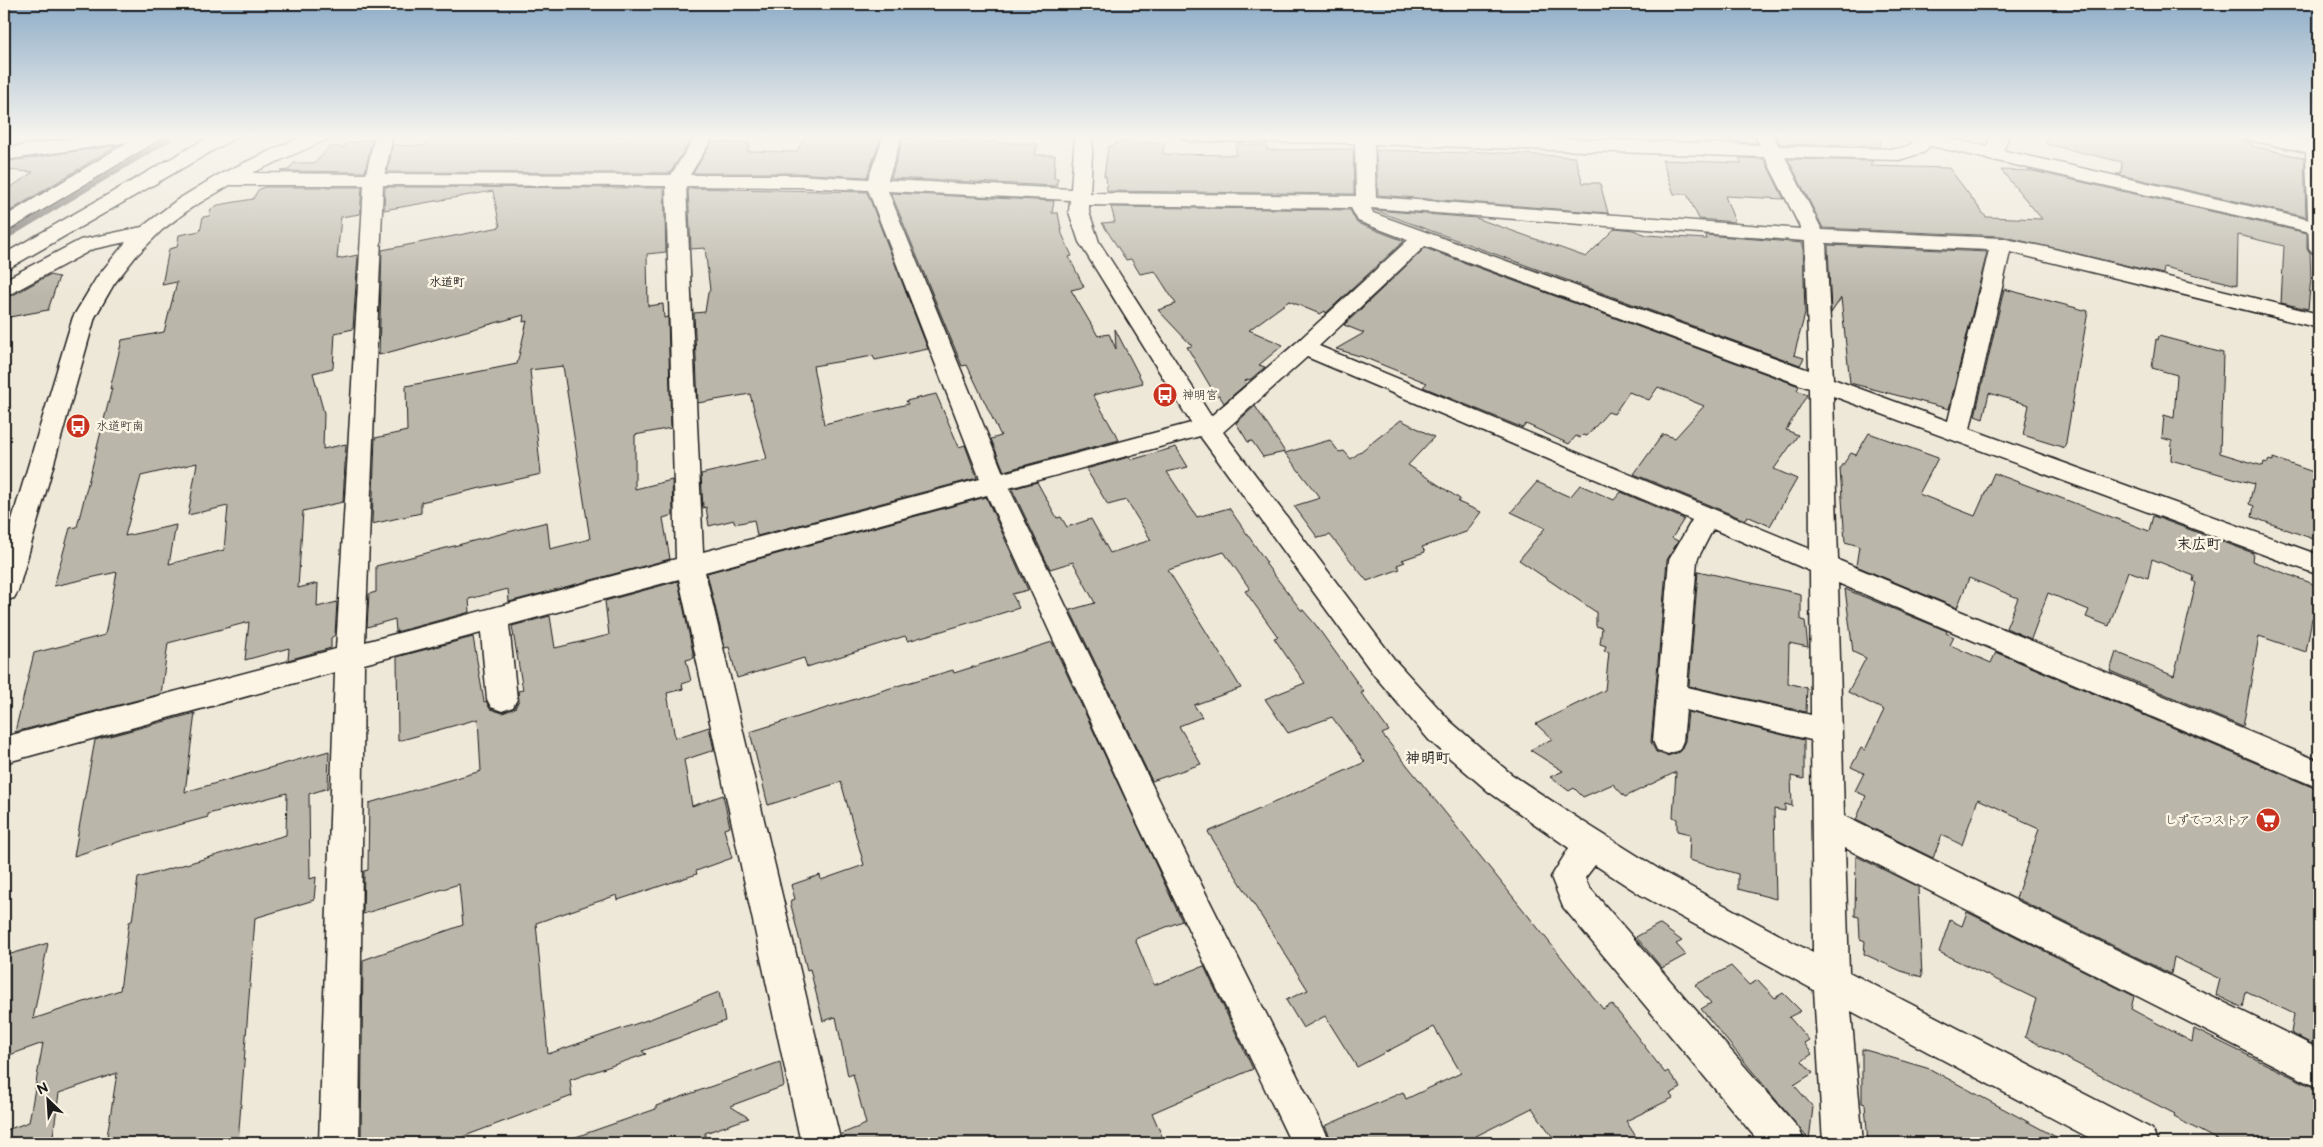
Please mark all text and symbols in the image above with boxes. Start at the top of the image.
district label: 水道町 [429,275,465,290]
bus stop icon: 神明宮 [1152,382,1178,408]
place label: 神明宮 [1182,388,1218,403]
bus stop icon: 水道町南 [65,413,91,439]
place label: 水道町南 [96,419,144,434]
district label: 末広町 [2176,535,2222,554]
district label: 神明町 [1405,749,1451,768]
supermarket icon: しずてつストア [2255,807,2281,833]
place label: しずてつストア [2165,813,2250,828]
north arrow [22,1074,72,1124]
text: N [34,1079,51,1099]

